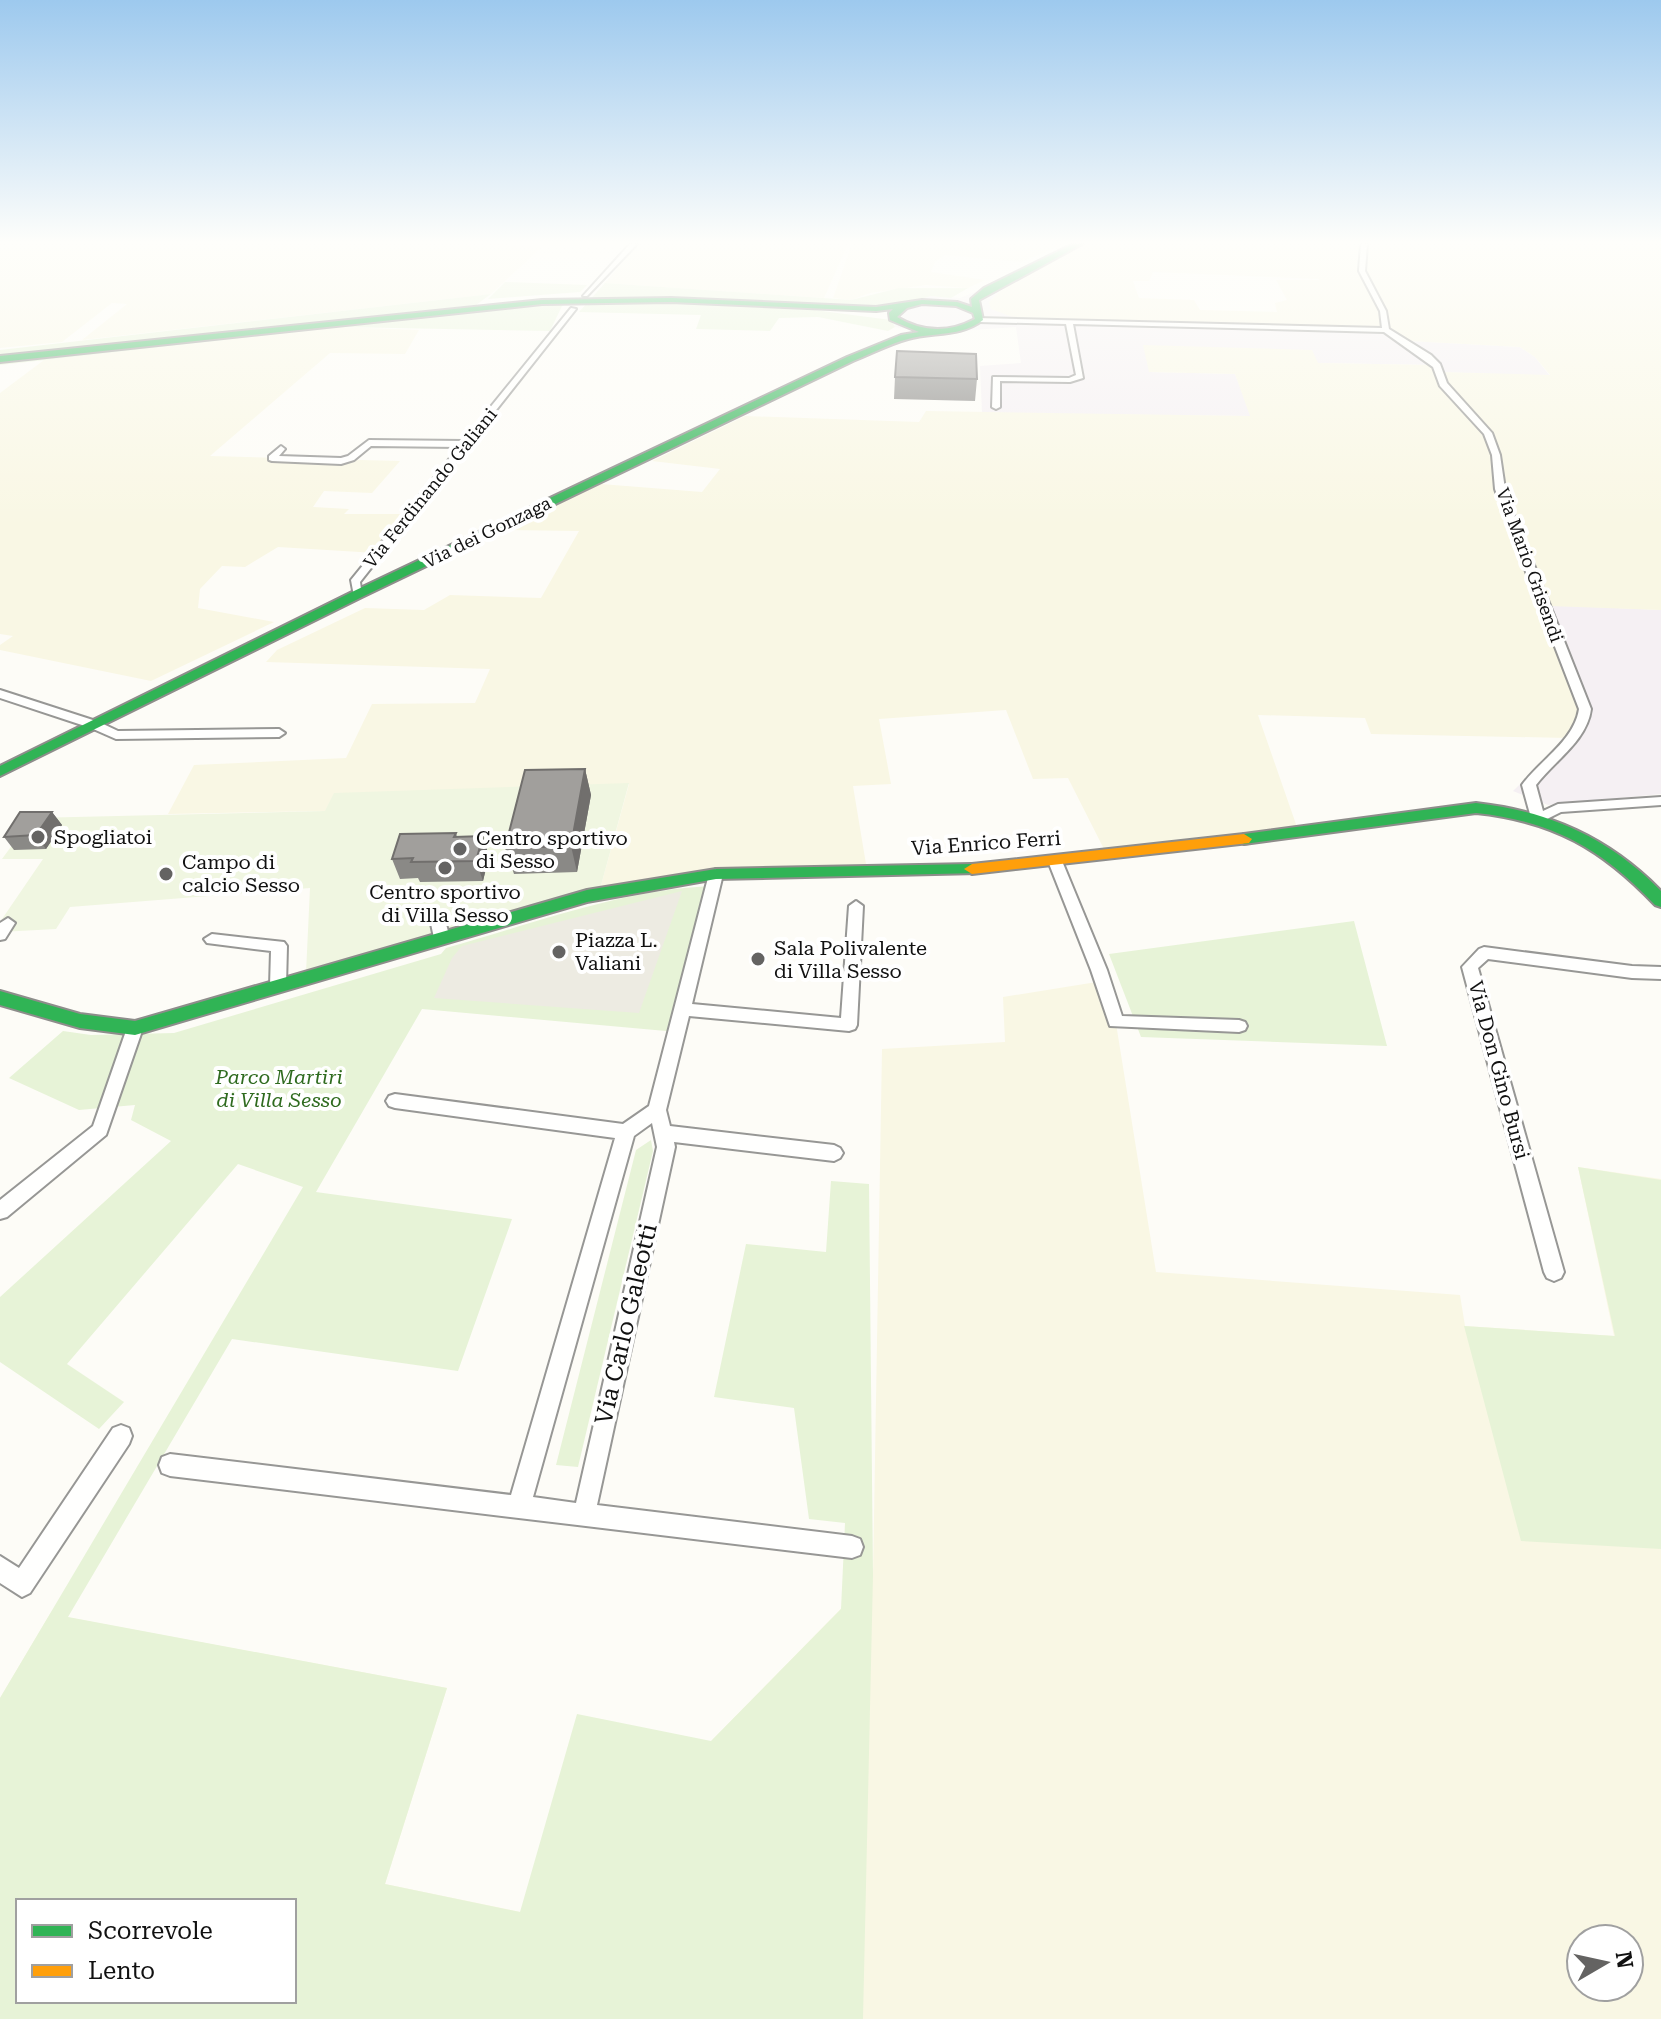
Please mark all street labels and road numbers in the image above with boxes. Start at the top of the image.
street label: Via Ferdinando Galiani [359,404,501,572]
street label: Via Mario Grisendi [1492,485,1568,645]
street label: Via dei Gonzaga [420,492,554,572]
street label: Via Enrico Ferri [910,826,1062,860]
street label: Via Don Gino Bursi [1464,978,1534,1162]
street label: Via Carlo Galeotti [589,1221,663,1427]

